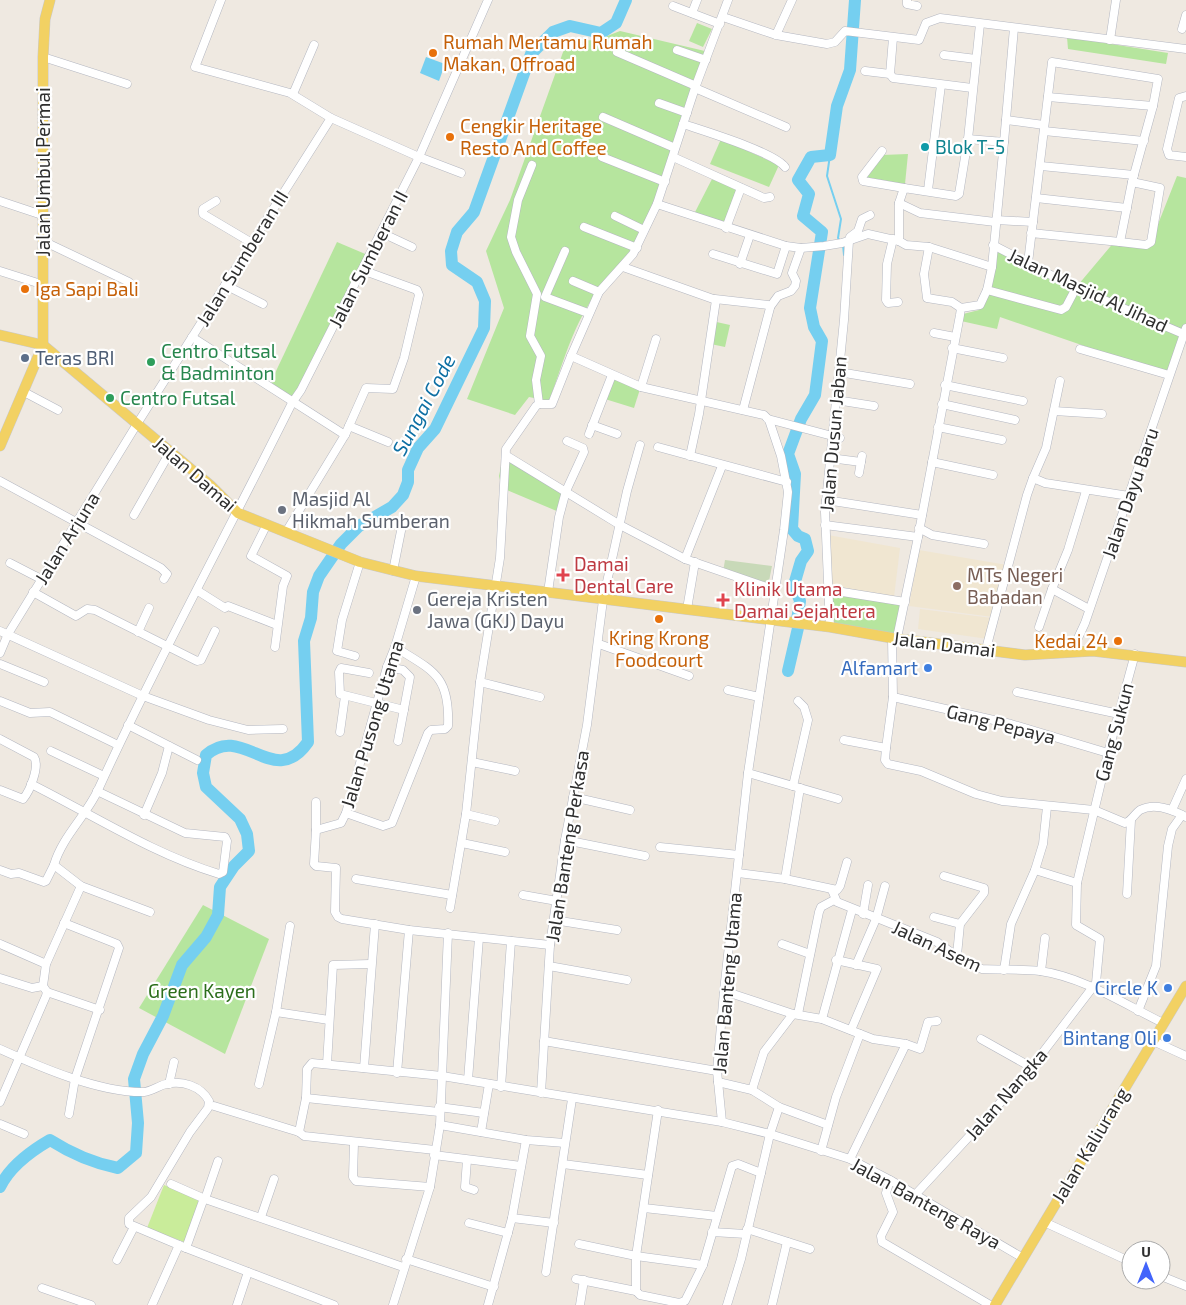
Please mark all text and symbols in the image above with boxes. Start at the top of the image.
place label: Rumah Mertamu Rumah Makan, Offroad [443,30,652,75]
marker: Rumah Mertamu Rumah Makan, Offroad [427,47,439,59]
street label: Jalan Umbul Permai [31,87,54,257]
place label: Cengkir Heritage Resto And Coffee [460,114,607,159]
marker: Cengkir Heritage Resto And Coffee [444,131,456,143]
place label: Blok T-5 [935,135,1005,158]
marker: Blok T-5 [919,141,931,153]
street label: Jalan Sumberan III [191,186,293,330]
street label: Jalan Sumberan II [323,186,412,331]
street label: Jalan Masjid Al Jihad [1005,242,1172,337]
place label: Iga Sapi Bali [35,277,139,300]
marker: Iga Sapi Bali [19,283,31,295]
place label: Centro Futsal & Badminton [161,339,277,384]
place label: Teras BRI [35,346,115,369]
water label: Sungai Code [386,350,460,459]
marker: Teras BRI [19,352,31,364]
street label: Jalan Dusun Jaban [814,355,851,513]
marker: Centro Futsal & Badminton [145,356,157,368]
place label: Centro Futsal [120,386,236,409]
marker: Centro Futsal [104,392,116,404]
street label: Jalan Dayu Baru [1096,424,1163,561]
street label: Jalan Damai [149,431,242,516]
street label: Jalan Arjuna [29,487,104,588]
place label: Masjid Al Hikmah Sumberan [292,487,450,532]
marker: Masjid Al Hikmah Sumberan [276,504,288,516]
place label: Damai Dental Care [574,552,674,597]
place label: MTs Negeri Babadan [967,563,1063,608]
marker: Damai Dental Care [556,568,570,582]
place label: Klinik Utama Damai Sejahtera [734,577,876,622]
marker: MTs Negeri Babadan [951,580,963,592]
place label: Gereja Kristen Jawa (GKJ) Dayu [427,587,564,632]
marker: Klinik Utama Damai Sejahtera [716,593,730,607]
marker: Gereja Kristen Jawa (GKJ) Dayu [411,604,423,616]
marker: Kring Krong Foodcourt [653,613,665,625]
place label: Kring Krong Foodcourt [609,626,710,671]
street label: Jalan Damai [892,626,997,661]
place label: Kedai 24 [1034,629,1108,652]
marker: Kedai 24 [1112,635,1124,647]
street label: Jalan Pusong Utama [335,637,408,810]
place label: Alfamart [841,656,918,679]
marker: Alfamart [922,662,934,674]
street label: Gang Sukun [1089,680,1138,784]
street label: Gang Pepaya [944,699,1058,748]
street label: Jalan Banteng Perkasa [540,748,593,943]
street label: Jalan Banteng Utama [707,891,746,1075]
street label: Jalan Asem [889,915,986,976]
place label: Circle K [1094,976,1158,999]
park label: Green Kayen [148,979,256,1002]
marker: Circle K [1162,982,1174,994]
place label: Bintang Oli [1063,1026,1157,1049]
marker: Bintang Oli [1161,1032,1173,1044]
street label: Jalan Nangka [960,1043,1052,1144]
street label: Jalan Kaliurang [1046,1082,1133,1207]
street label: Jalan Banteng Raya [847,1152,1005,1253]
north arrow [1121,1240,1171,1290]
text: U [1141,1243,1151,1260]

